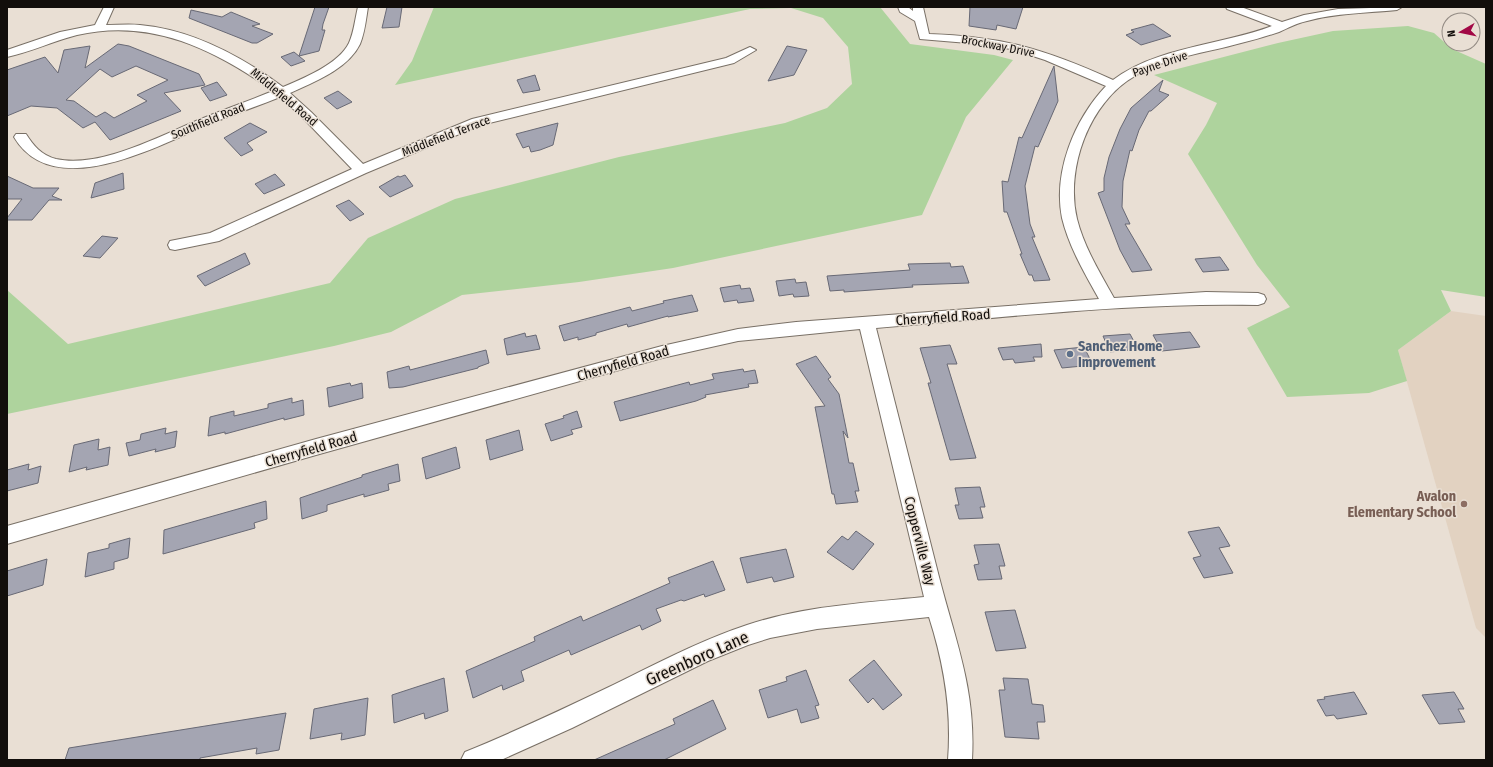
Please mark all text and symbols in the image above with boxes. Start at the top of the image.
north arrow [1441,12,1481,52]
text: N [1445,29,1459,38]
street label: Brockway Drive [960,32,1036,60]
street label: Payne Drive [1131,48,1189,80]
street label: Middlefield Road [248,65,320,129]
street label: Southfield Road [169,100,247,142]
street label: Middlefield Terrace [400,113,492,159]
street label: Cherryfield Road [895,306,991,329]
place label: Sanchez Home Improvement [1078,338,1162,371]
street label: Cherryfield Road [575,342,671,385]
marker: Sanchez Home Improvement [1065,349,1075,359]
street label: Cherryfield Road [263,428,359,471]
place label: Avalon Elementary School [1348,488,1456,521]
street label: Copperville Way [900,495,939,588]
marker: Avalon Elementary School [1459,499,1469,509]
street label: Greenboro Lane [642,626,752,691]

